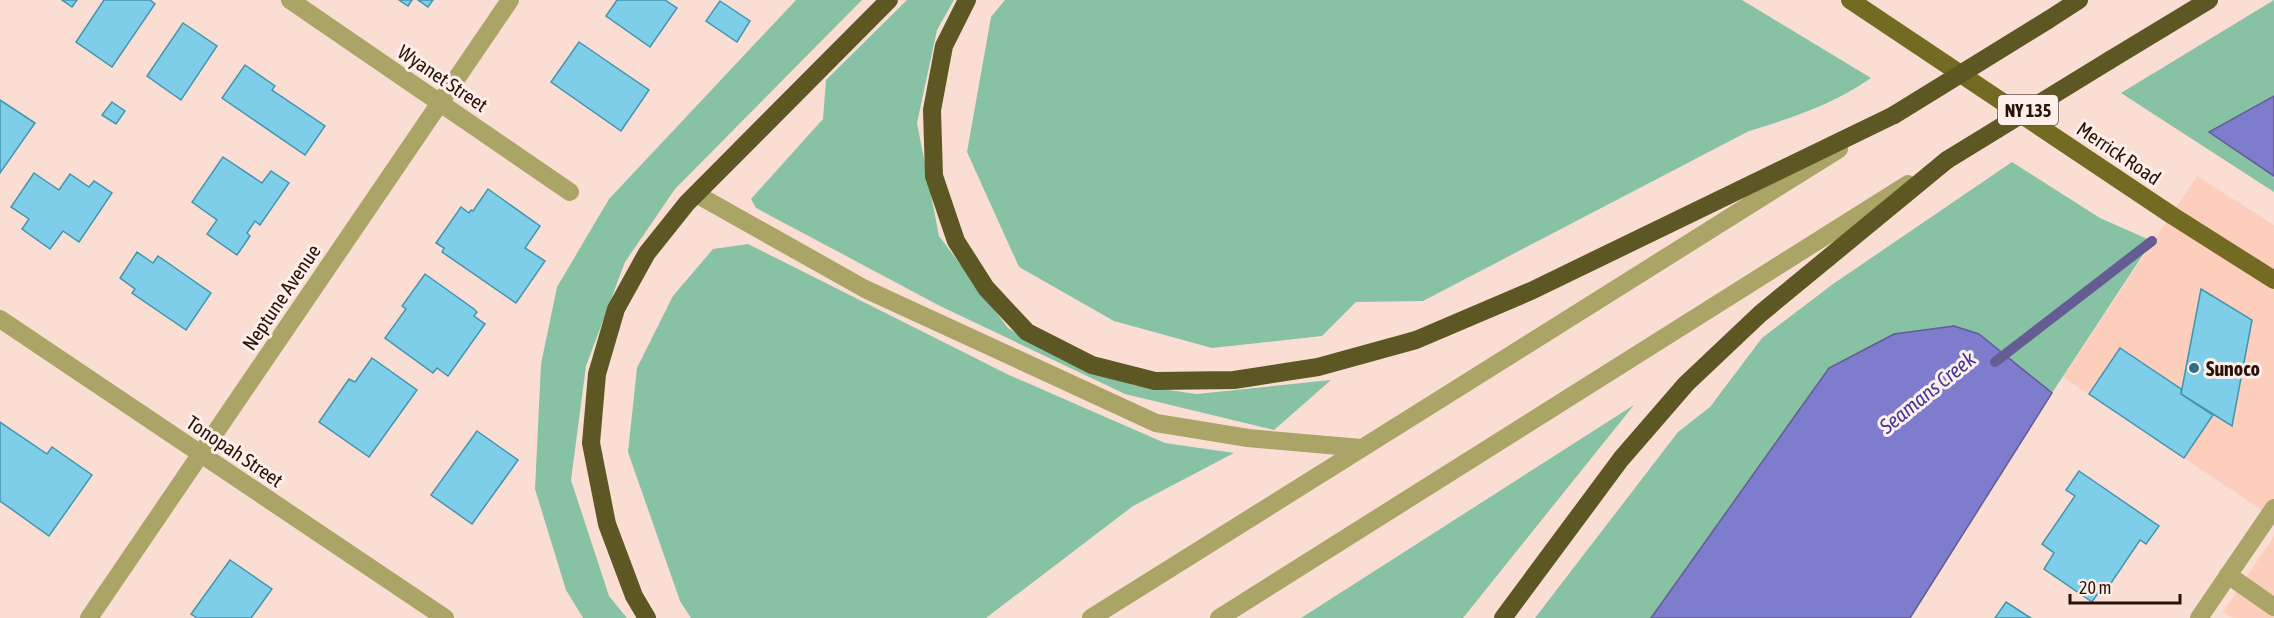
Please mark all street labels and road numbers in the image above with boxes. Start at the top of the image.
street label: Wyanet Street [394,40,492,116]
road number: NY 135 [1998,95,2058,125]
street label: Merrick Road [2073,117,2165,189]
street label: Neptune Avenue [237,240,325,354]
street label: Tonopah Street [182,410,288,492]

